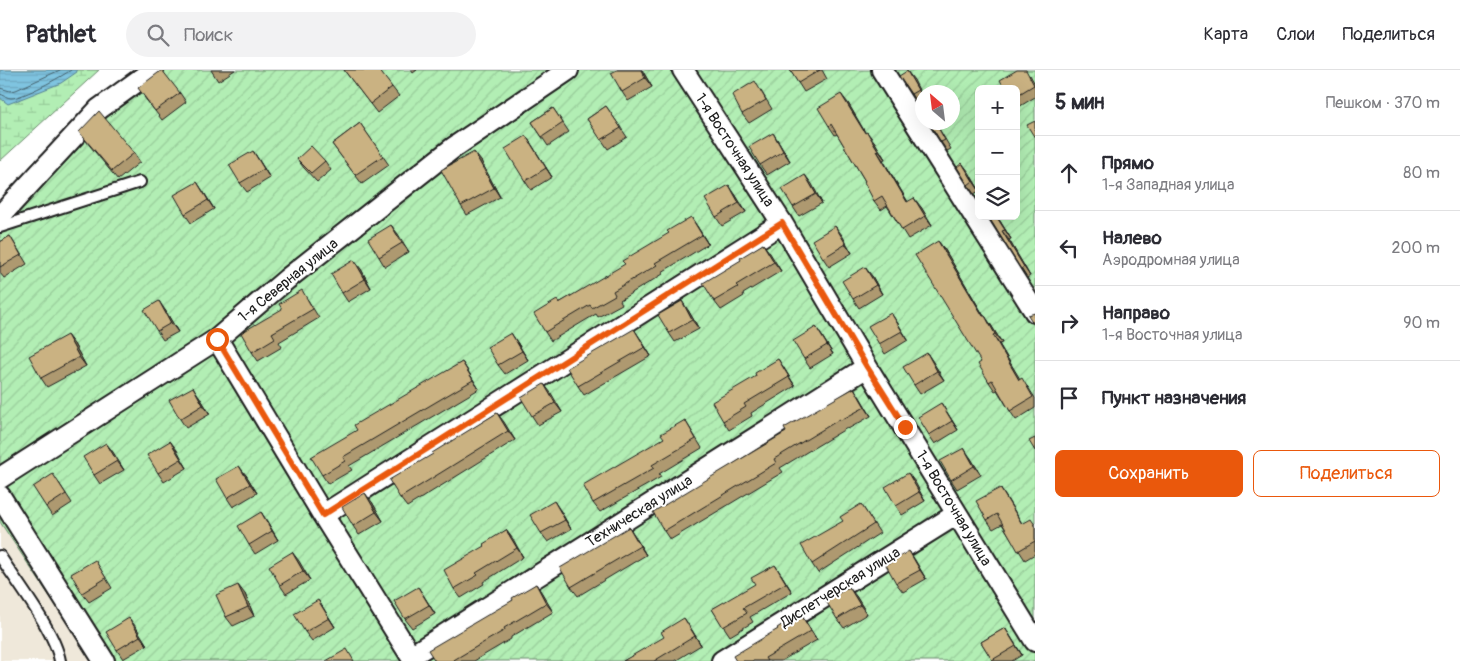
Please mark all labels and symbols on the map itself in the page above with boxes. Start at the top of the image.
north arrow [915,85,960,130]
street label: 1-я Восточная улица [691,90,778,211]
street label: 1-я Северная улица [234,234,342,327]
route start [206,328,229,351]
route end [894,416,917,439]
street label: 1-я Восточная улица [912,447,996,570]
street label: Техническая улица [582,471,696,552]
street label: Диспетчерская улица [776,543,904,633]

